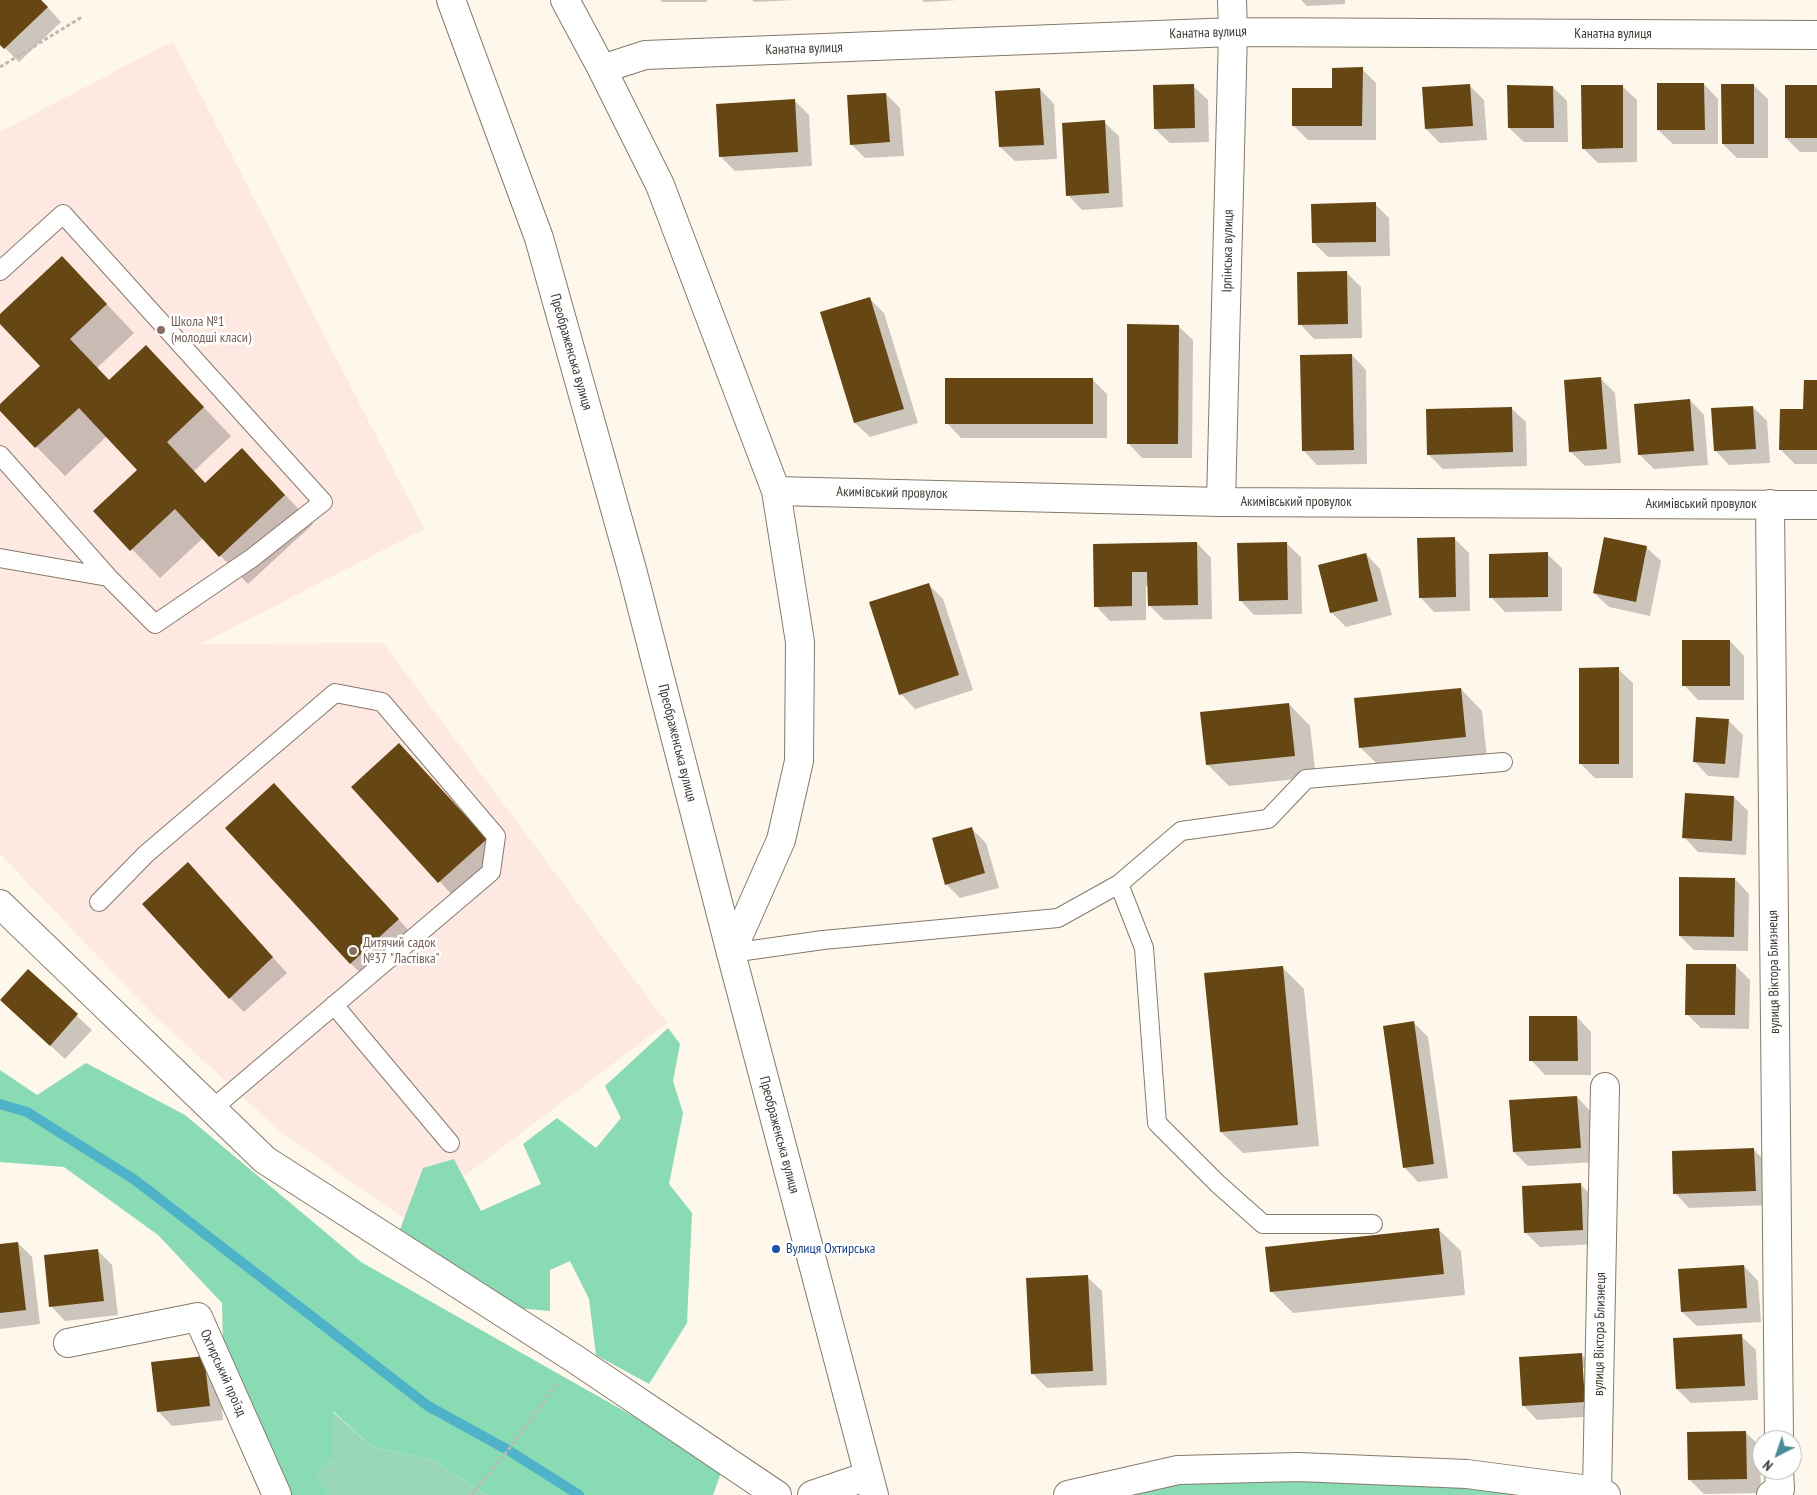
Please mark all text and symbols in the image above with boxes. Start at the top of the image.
street label: Канатна вулиця [1169,23,1247,43]
street label: Канатна вулиця [1574,26,1652,42]
street label: Канатна вулиця [765,39,843,59]
street label: Ірпінська вулиця [1219,209,1237,293]
street label: Преображенська вулиця [546,292,596,412]
place label: Школа №1 (молодші класи) [171,314,251,347]
marker: Школа №1 (молодші класи) [155,324,167,336]
street label: Акимівський провулок [836,484,948,502]
street label: Акимівський провулок [1240,494,1352,510]
street label: Акимівський провулок [1645,496,1757,512]
street label: Преображенська вулиця [654,682,700,804]
street label: вулиця Віктора Близнеця [1765,910,1783,1034]
place label: Дитячий садок №37 "Ластівка" [363,935,440,968]
marker: Дитячий садок №37 "Ластівка" [347,945,359,957]
street label: Преображенська вулиця [755,1075,803,1195]
place label: Вулиця Охтирська [786,1241,875,1257]
marker: Вулиця Охтирська [770,1243,782,1255]
street label: вулиця Віктора Близнеця [1591,1272,1609,1396]
street label: Охтирський проїзд [196,1327,250,1419]
north arrow [1752,1430,1802,1480]
text: N [1759,1456,1777,1475]

